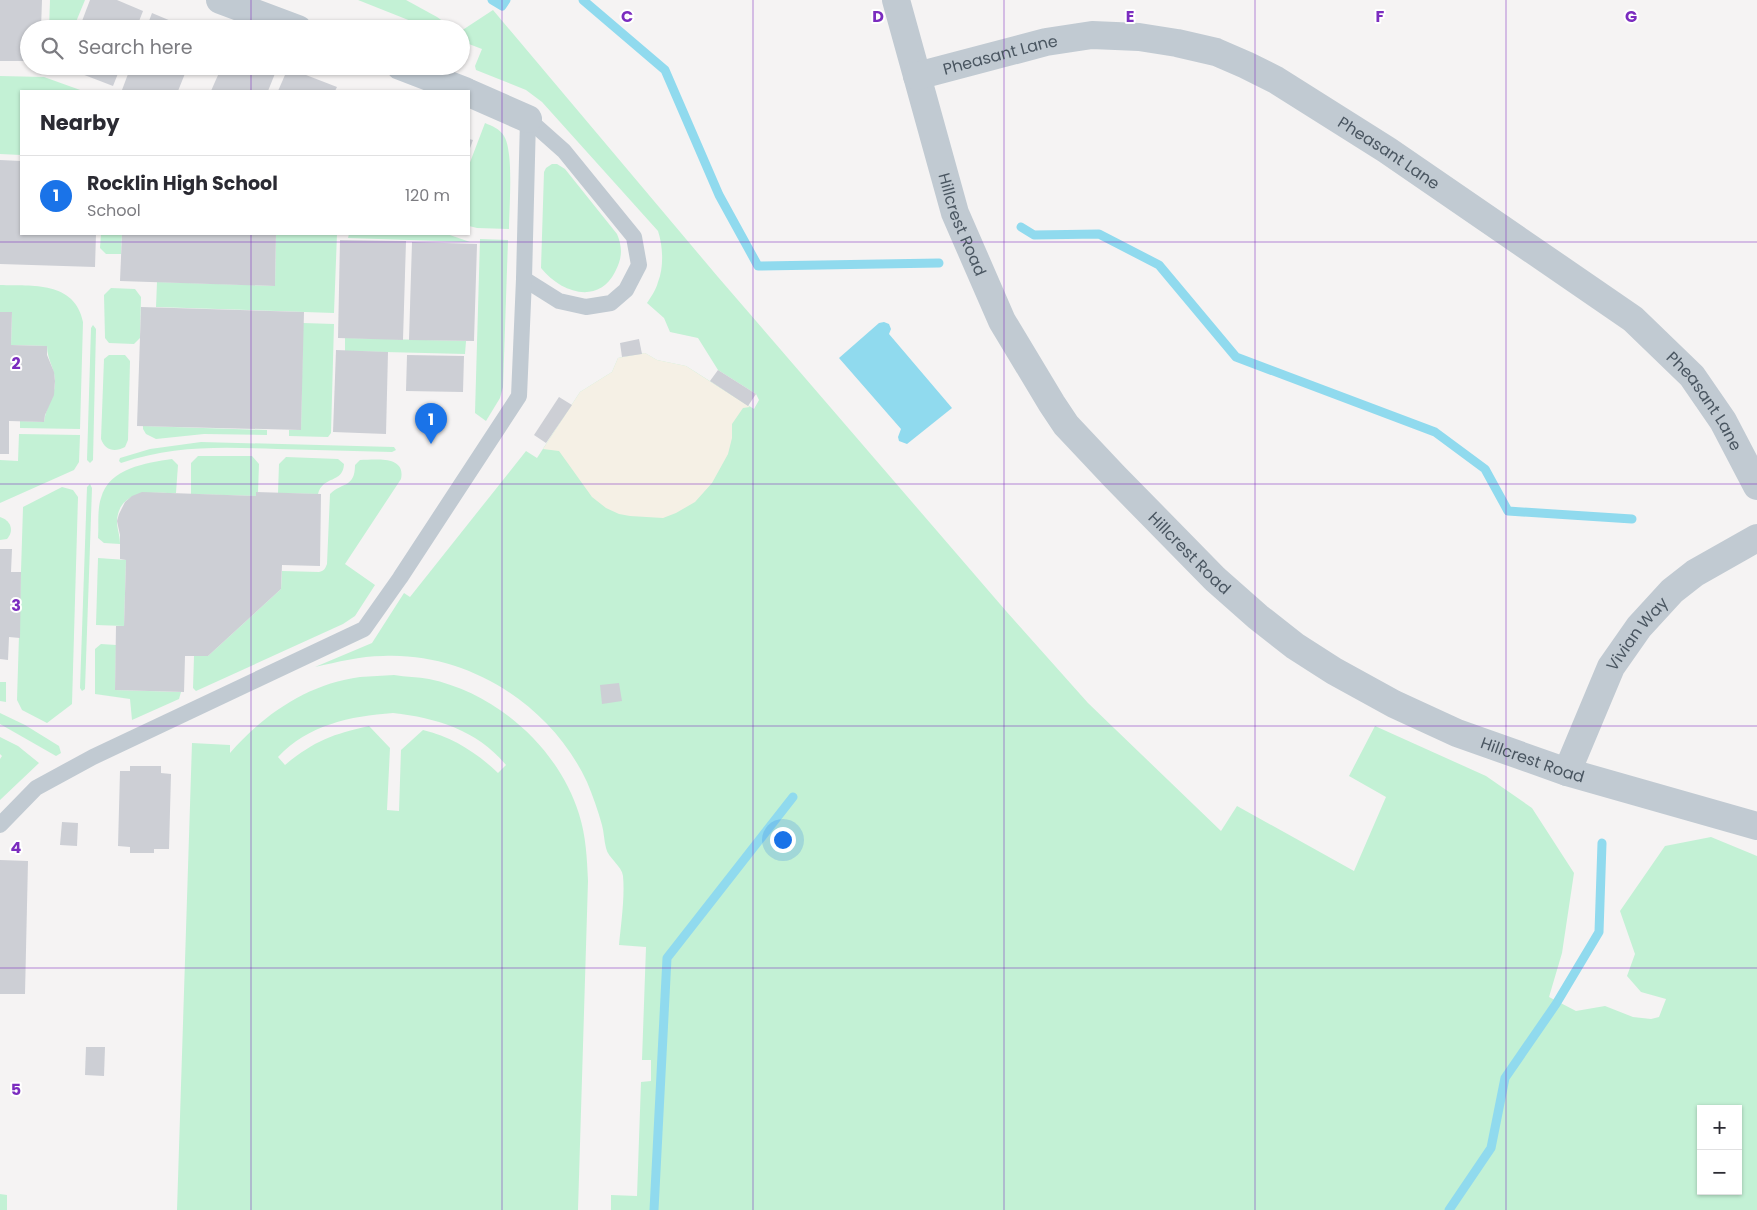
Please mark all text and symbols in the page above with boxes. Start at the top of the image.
text: C [621,5,633,28]
text: D [872,5,884,28]
text: E [1126,5,1134,28]
text: F [1376,5,1385,28]
text: G [1625,5,1637,28]
search box [20,20,470,75]
street label: Pheasant Lane [940,29,1059,80]
icon: search [38,34,66,62]
text: Search here [78,34,192,61]
text: Nearby [40,108,120,137]
street label: Pheasant Lane [1334,111,1445,195]
text: Rocklin High School [87,170,278,197]
street label: Hillcrest Road [933,170,992,279]
text: 1 [53,184,59,207]
text: 120 m [405,184,450,207]
text: School [87,199,141,222]
street label: Pheasant Lane [1661,346,1748,455]
text: 2 [11,352,21,375]
pin: 1 [415,403,447,444]
street label: Hillcrest Road [1143,506,1236,600]
street label: Vivian Way [1600,592,1673,675]
text: 3 [11,594,21,617]
street label: Hillcrest Road [1478,731,1587,788]
your location [770,827,796,853]
text: 4 [11,836,22,859]
text: 5 [11,1078,21,1101]
map controls [1697,1105,1742,1195]
button: + [1697,1105,1742,1150]
button: − [1697,1150,1742,1195]

